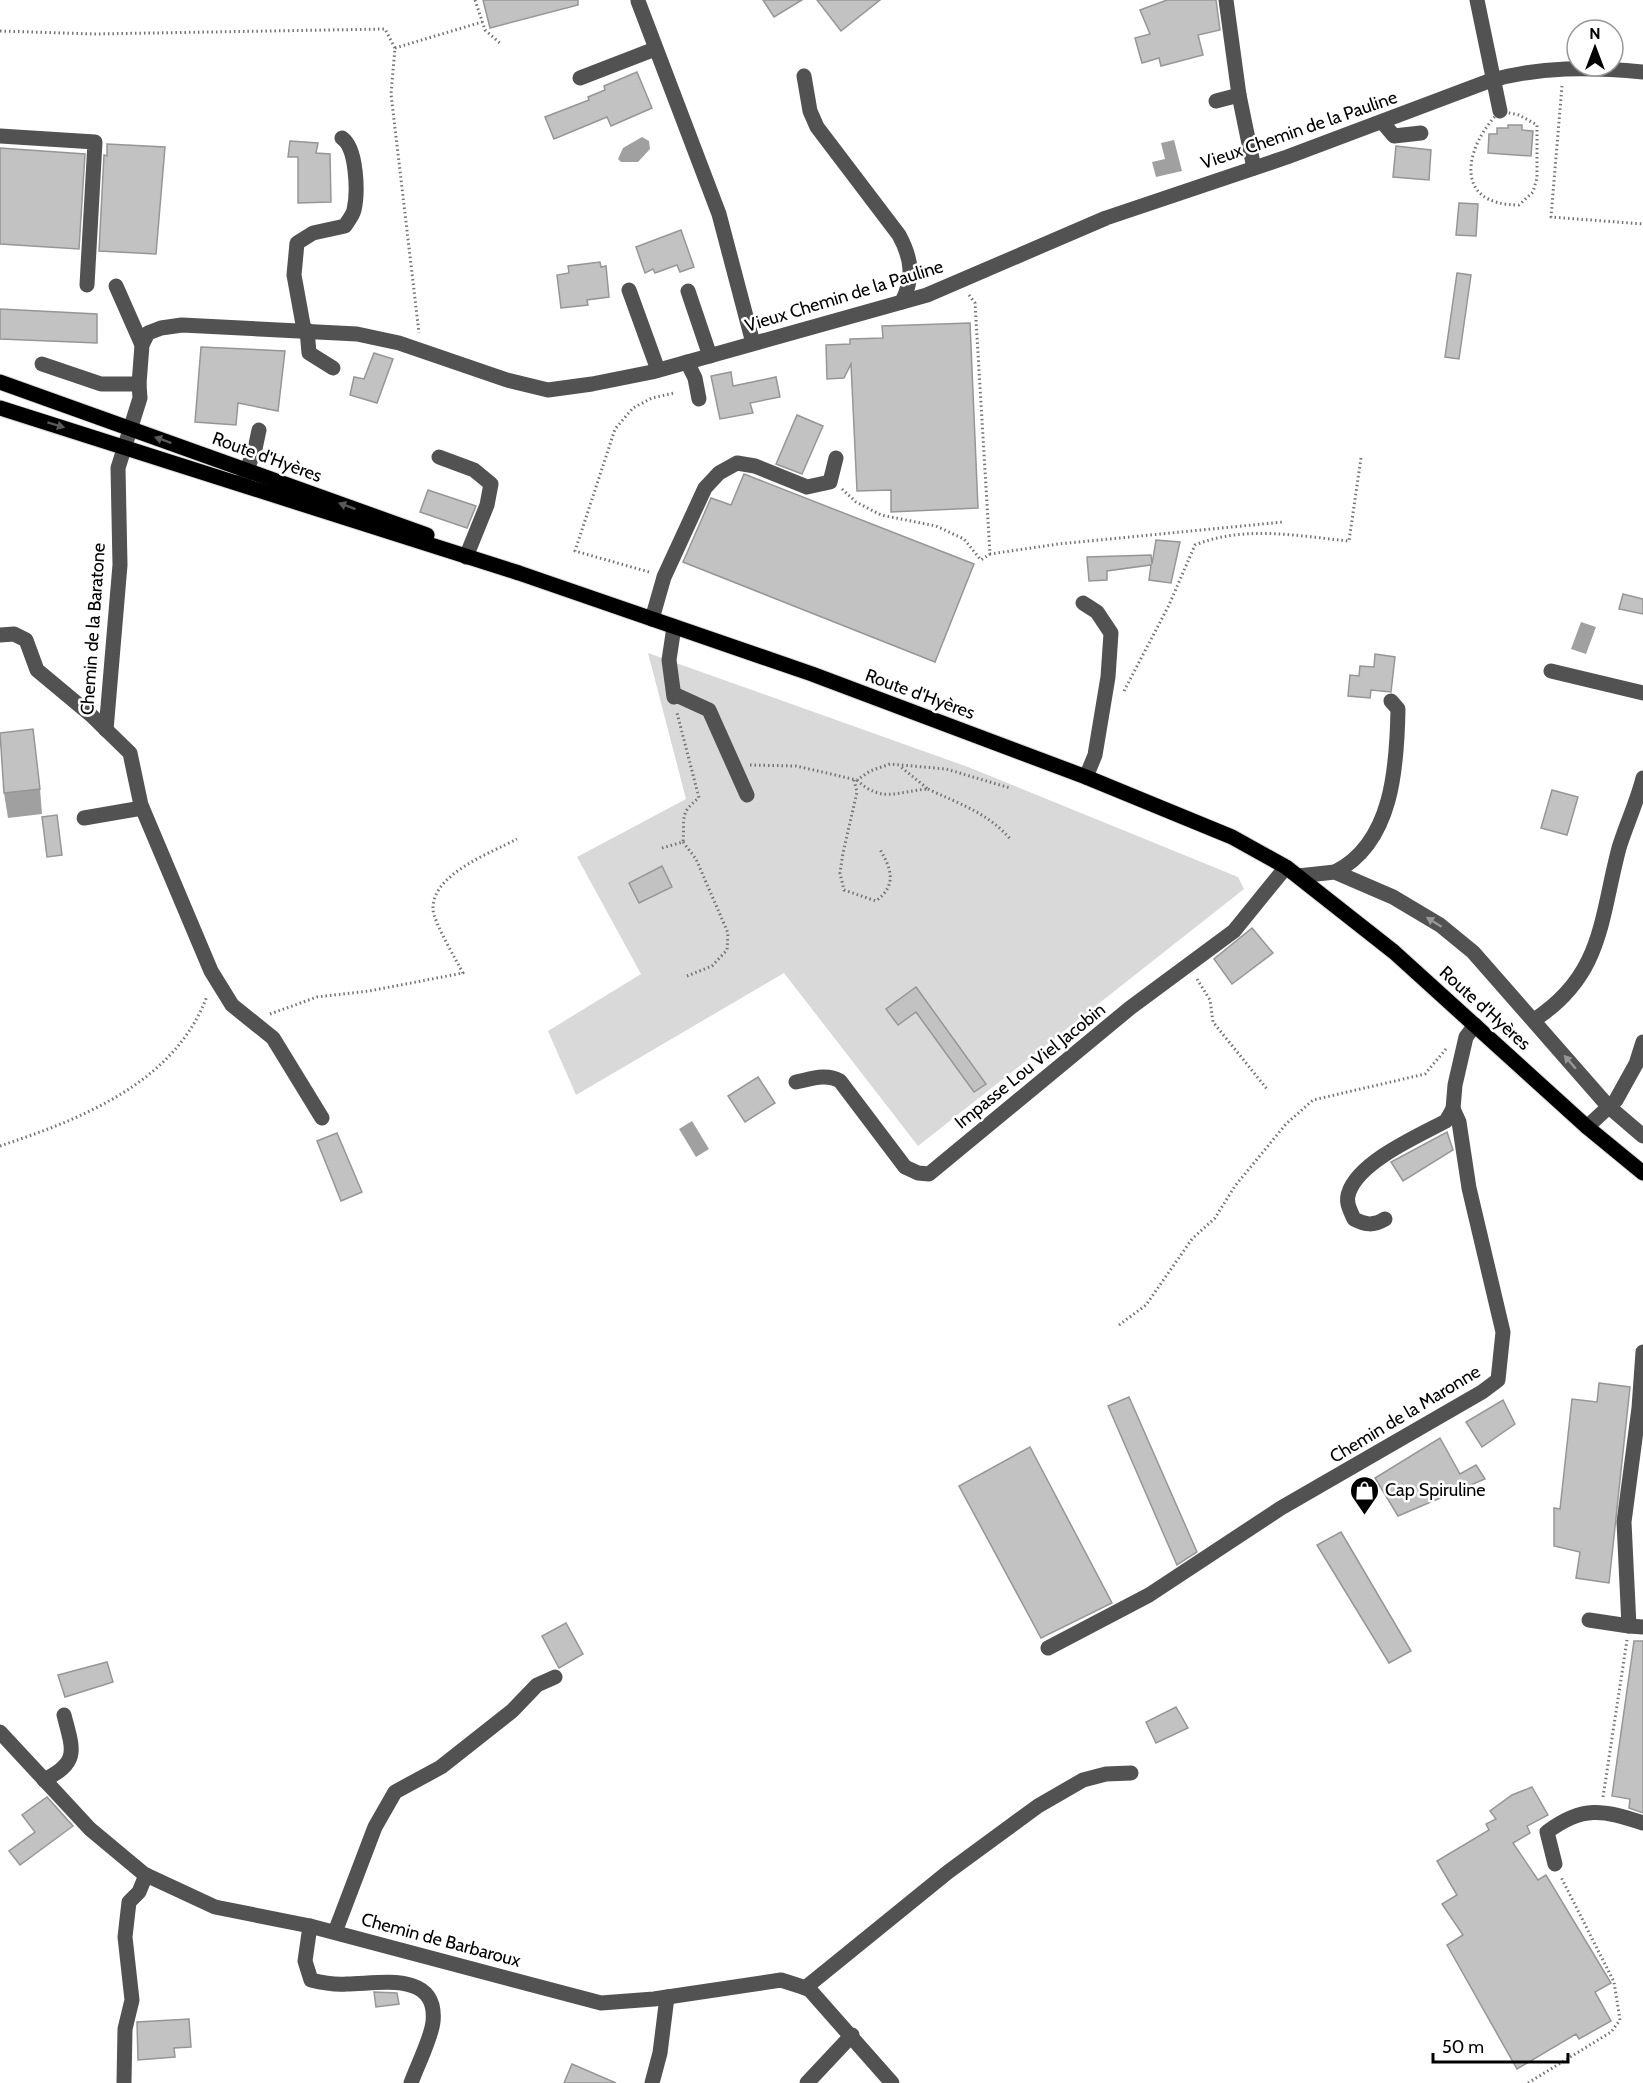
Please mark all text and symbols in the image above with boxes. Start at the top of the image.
north arrow [1565,18,1625,78]
text: N [1589,24,1601,43]
street label: Vieux Chemin de la Pauline [1198,86,1400,174]
street label: Vieux Chemin de la Pauline [742,255,946,337]
one-way arrow [47,421,65,430]
street label: Route d'Hyères [209,427,325,487]
one-way arrow [154,434,172,444]
one-way arrow [338,500,356,510]
street label: Chemin de la Baratone [76,542,110,716]
street label: Route d'Hyères [862,664,978,724]
one-way arrow [1426,917,1442,928]
street label: Route d'Hyères [1435,961,1535,1055]
street label: Impasse Lou Viel Jacobin [950,999,1110,1133]
one-way arrow [1563,1054,1576,1070]
street label: Chemin de la Maronne [1326,1360,1484,1468]
shop icon: Cap Spiruline [1348,1474,1380,1516]
place label: Cap Spiruline [1385,1479,1486,1501]
street label: Chemin de Barbaroux [359,1908,524,1972]
scale bar [1433,2026,1568,2064]
text: 50 m [1442,2036,1484,2058]

